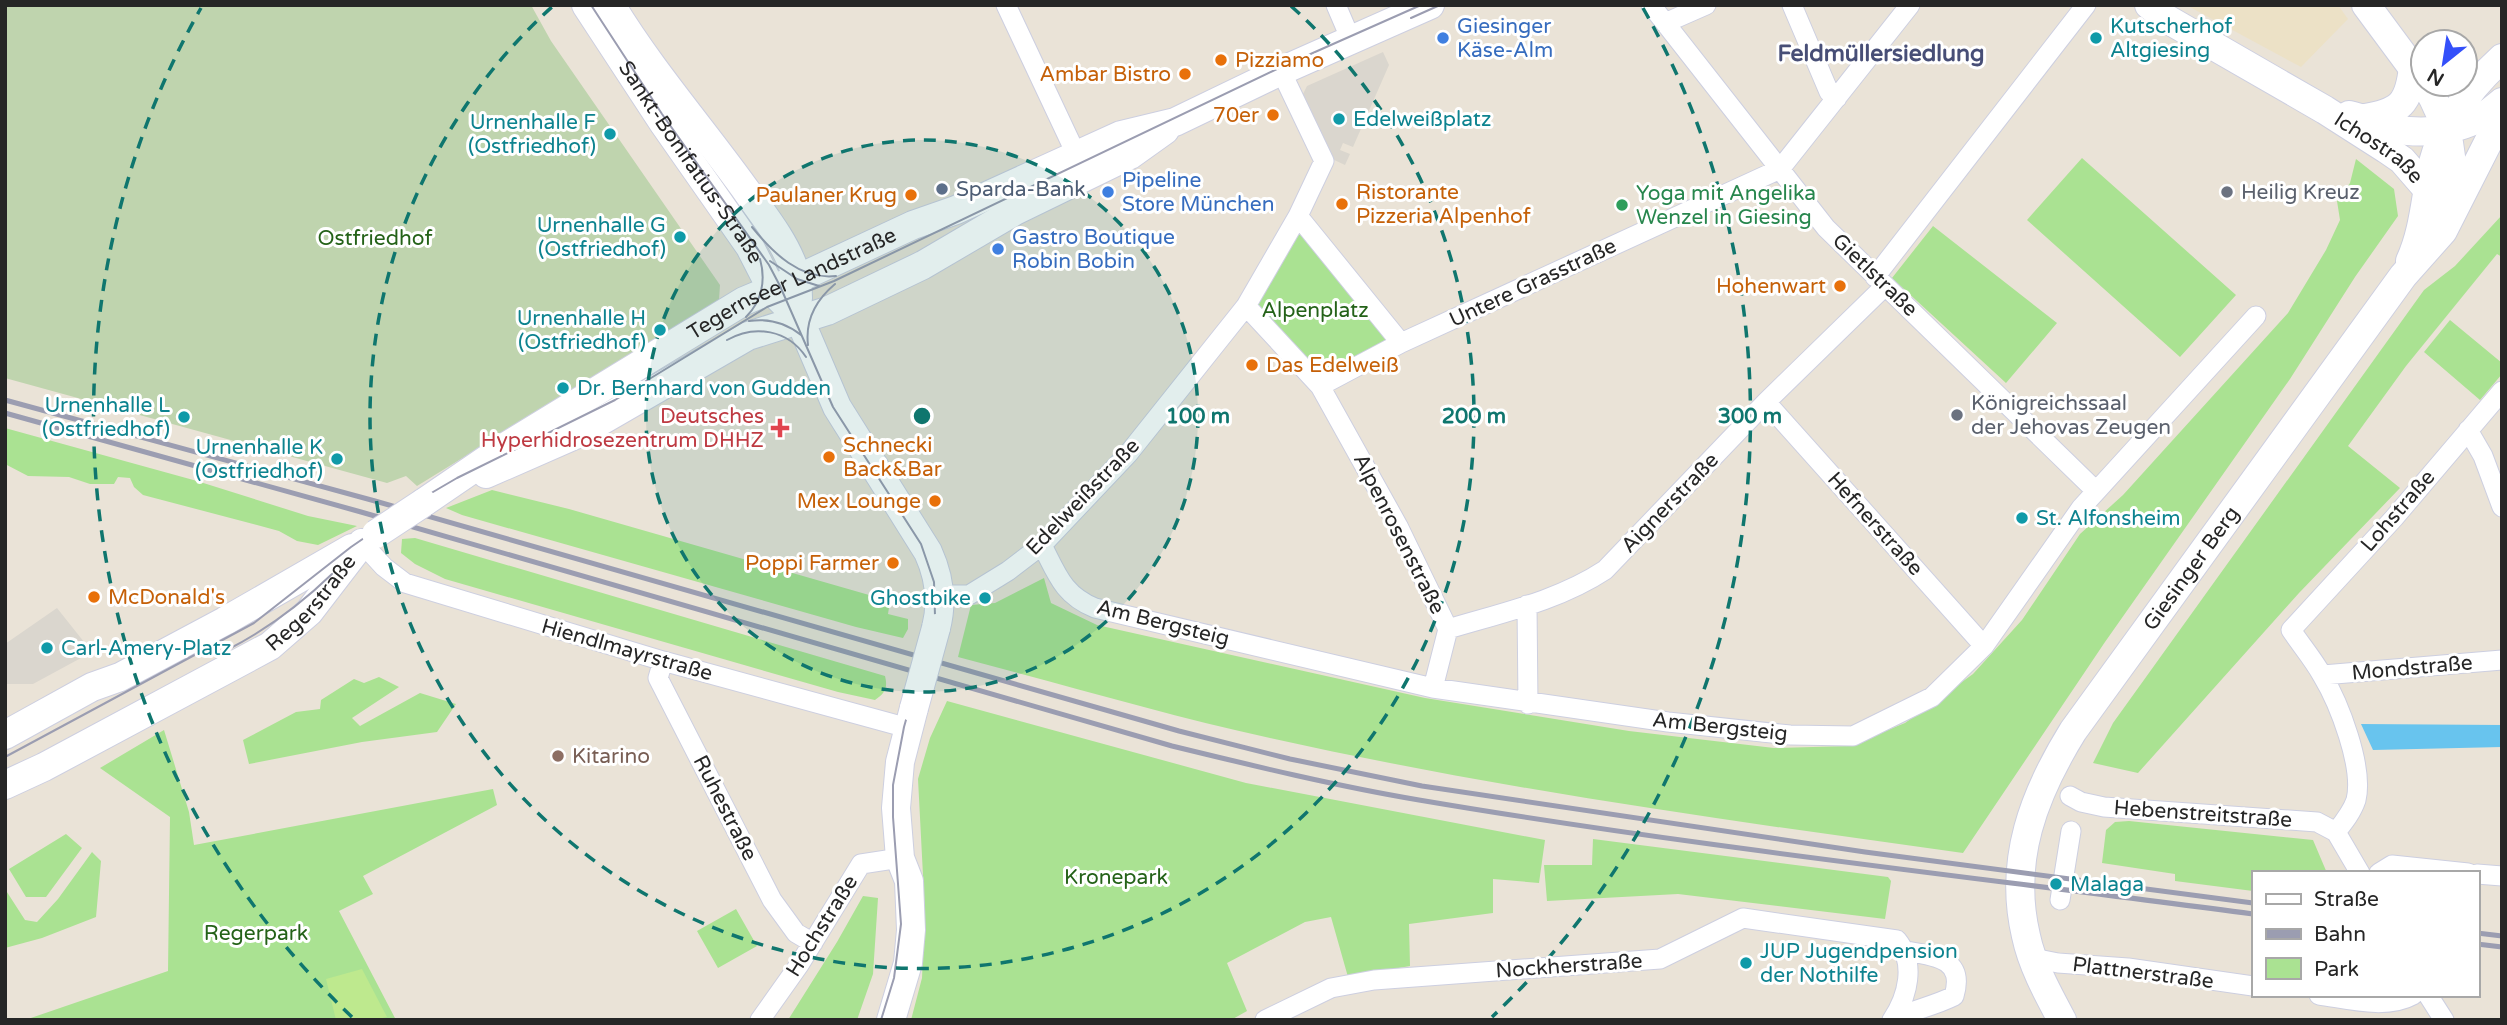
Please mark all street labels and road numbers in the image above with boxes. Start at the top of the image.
street label: Sankt-Bonifatius-Straße [614,56,769,267]
street label: Ichostraße [2330,107,2429,188]
street label: Tegernseer Landstraße [683,222,900,345]
street label: Gietlstraße [1827,228,1923,322]
street label: Untere Grasstraße [1446,233,1621,333]
street label: Edelweißstraße [1021,433,1145,560]
street label: Aignerstraße [1616,448,1724,558]
street label: Alpenrosenstraße [1348,450,1450,618]
street label: Lohstraße [2356,465,2440,557]
street label: Hefnerstraße [1822,467,1928,581]
street label: Giesinger Berg [2138,501,2244,635]
street label: Regerstraße [261,549,361,656]
street label: Am Bergsteig [1094,594,1232,652]
street label: Hiendlmayrstraße [539,614,716,686]
street label: Mondstraße [2350,650,2474,686]
street label: Am Bergsteig [1651,707,1789,747]
street label: Ruhestraße [688,751,762,865]
street label: Hebenstreitstraße [2113,795,2293,833]
street label: Hochstraße [781,871,863,981]
street label: Nockherstraße [1495,948,1643,984]
street label: Plattnerstraße [2071,952,2215,994]

